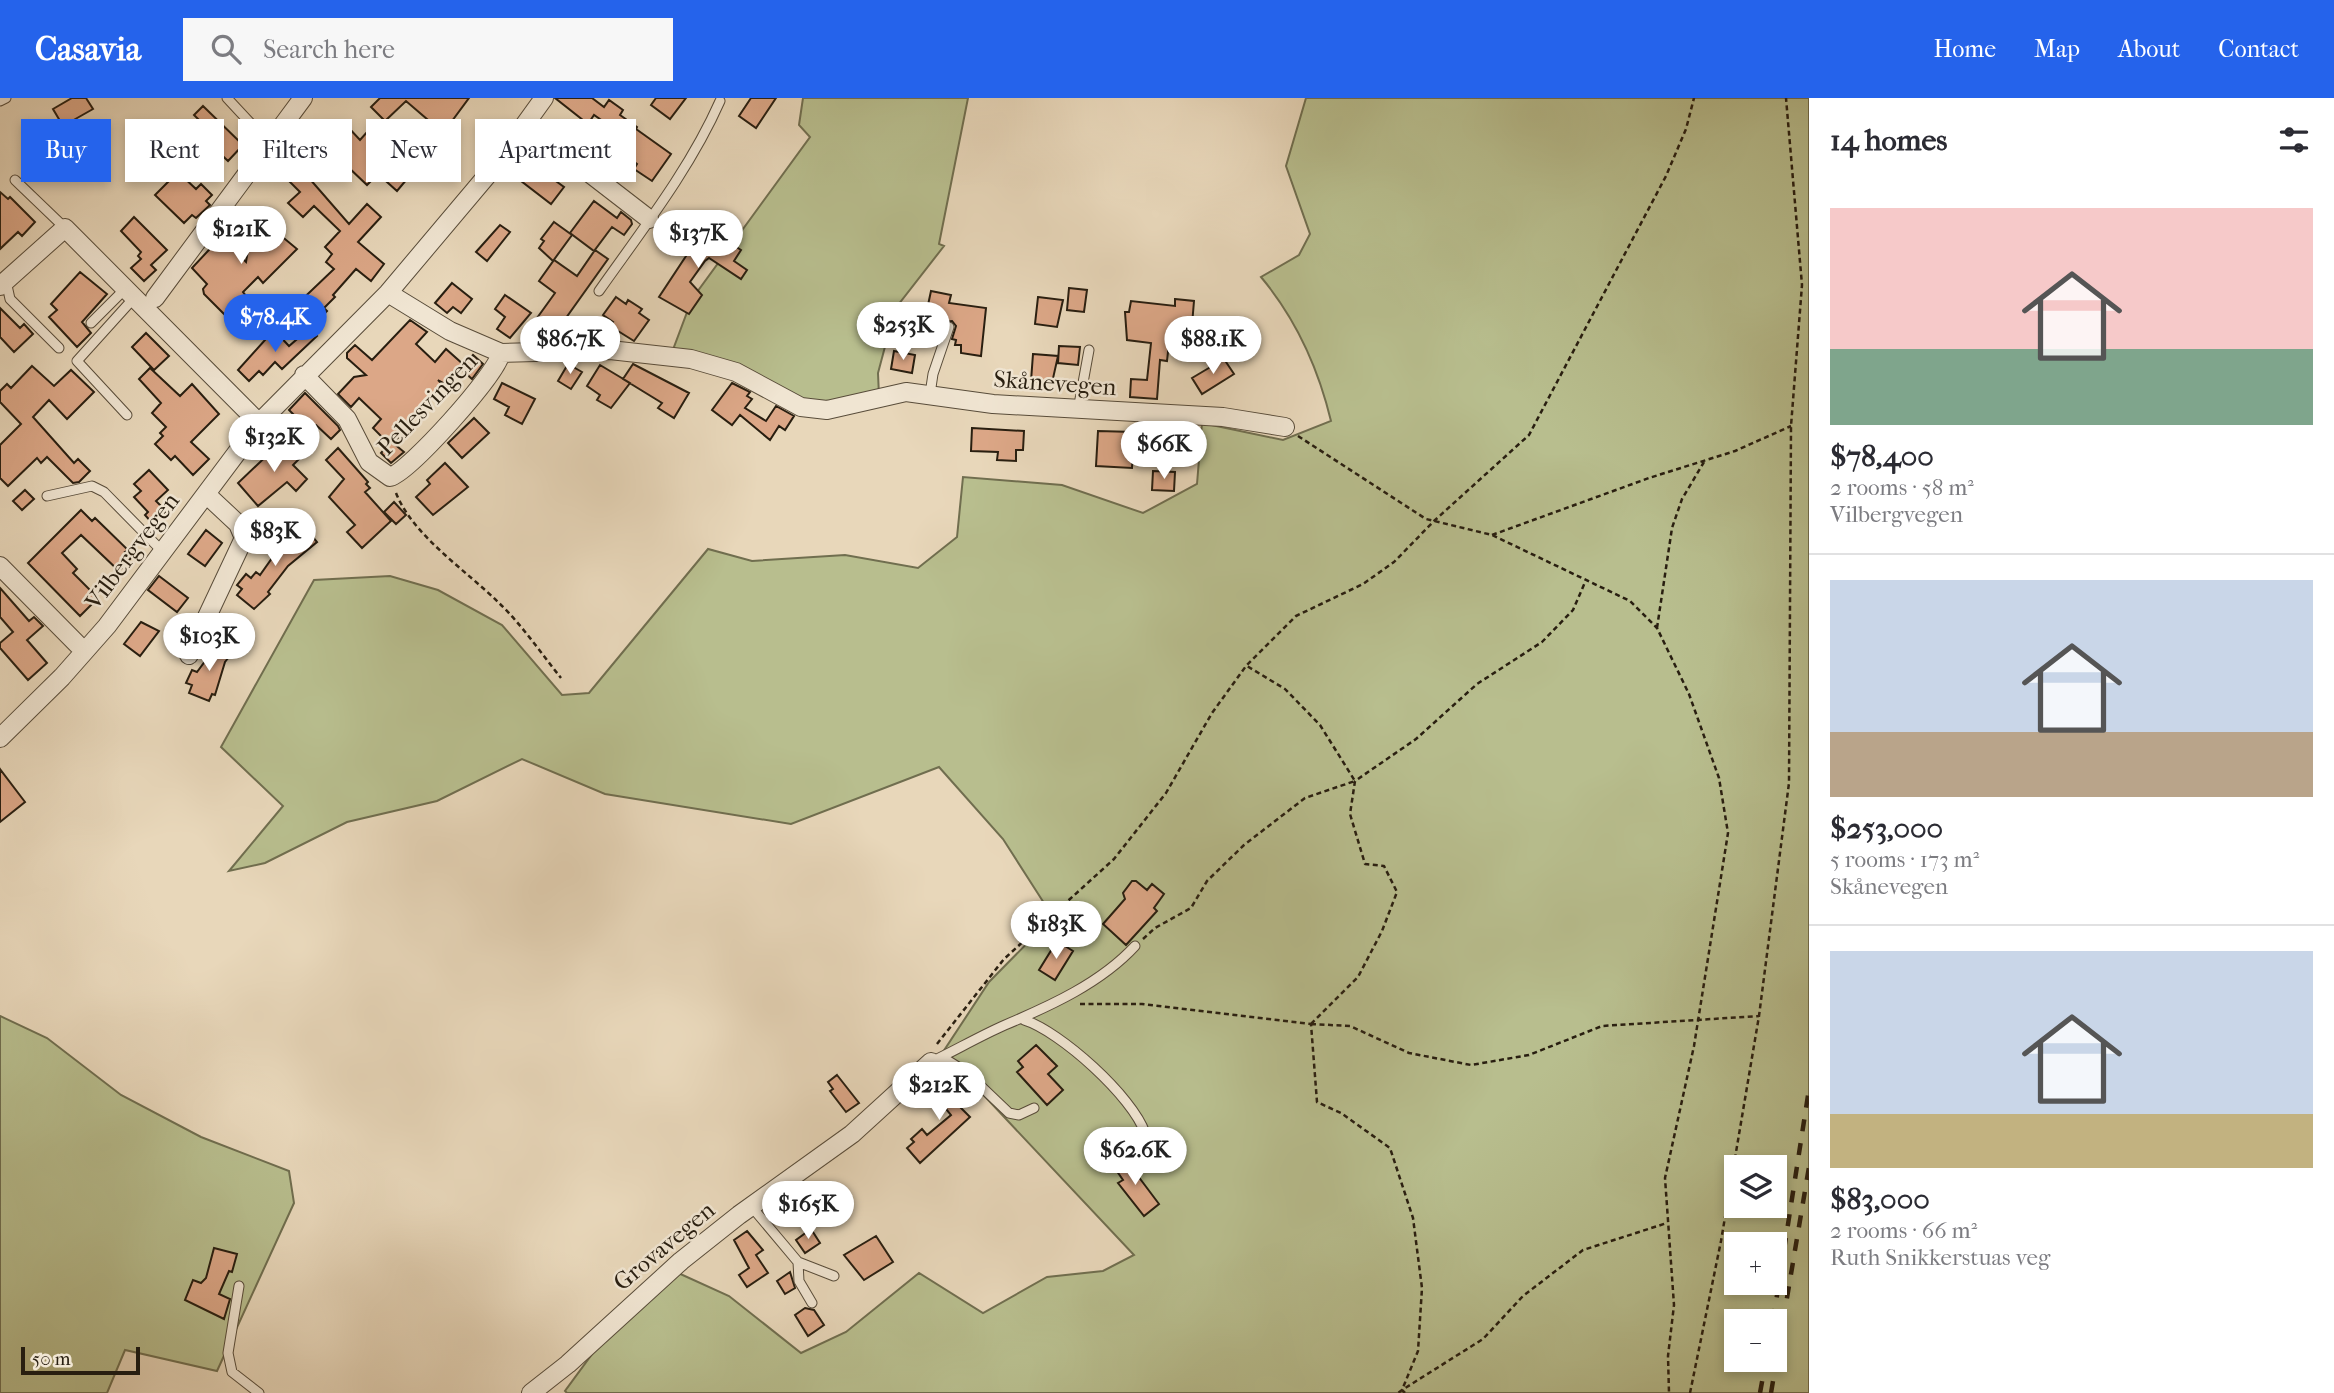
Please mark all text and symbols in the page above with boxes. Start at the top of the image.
search box [183,18,673,81]
text: Casavia [35,30,141,69]
icon: search [207,30,245,68]
text: Search here [263,34,395,65]
text: Home [1934,35,1996,63]
text: Map [2034,35,2080,63]
text: About [2118,35,2180,63]
text: Contact [2218,35,2299,63]
chip: Buy [21,119,111,182]
chip: Rent [125,119,224,182]
chip: Filters [238,119,352,182]
chip: New [366,119,461,182]
chip: Apartment [475,119,636,182]
icon: filters [2275,121,2313,159]
text: 14 homes [1830,123,1947,158]
pin: $121K [192,206,290,266]
pin: $137K [649,211,747,270]
text: $121K [212,215,270,242]
text: $137K [669,219,727,246]
icon: home [2009,253,2135,379]
pin: $78.4K [218,294,332,354]
pin: $253K [854,302,952,362]
text: $78.4K [240,303,310,330]
text: $253K [873,311,933,338]
pin: $86.7K [513,316,627,376]
pin: $88.1K [1156,316,1270,376]
text: $86.7K [536,325,604,352]
text: $88.1K [1180,325,1246,352]
street label: Pellesvingen [371,347,483,461]
street label: Skånevegen [993,365,1118,401]
pin: $132K [225,414,323,474]
pin: $66K [1123,422,1205,481]
text: $132K [245,423,303,450]
text: $66K [1137,430,1191,457]
text: $78,400 [1830,439,1934,474]
text: 2 rooms · 58 m² [1830,474,1974,501]
street label: Vilbergvegen [78,487,185,616]
text: Vilbergvegen [1830,501,1963,528]
pin: $83K [234,508,316,568]
text: $83K [250,517,300,544]
pin: $103K [160,614,258,673]
text: $103K [179,622,239,649]
icon: home [2009,625,2135,751]
text: $253,000 [1830,811,1943,846]
text: 5 rooms · 173 m² [1830,846,1979,873]
text: Skånevegen [1830,873,1948,900]
pin: $183K [1007,902,1105,961]
text: $183K [1027,910,1085,937]
icon: home [2009,996,2135,1122]
pin: $212K [890,1062,988,1122]
text: $212K [908,1071,970,1098]
pin: $62.6K [1078,1128,1192,1187]
text: $62.6K [1100,1136,1170,1163]
map controls [1724,1155,1787,1372]
button: layers [1724,1155,1787,1218]
pin: $165K [759,1182,857,1241]
text: $83,000 [1830,1182,1930,1217]
text: $165K [778,1190,838,1217]
street label: Grovavegen [608,1196,720,1296]
text: 2 rooms · 66 m² [1830,1217,1977,1244]
button: + [1724,1232,1787,1295]
text: Ruth Snikkerstuas veg [1830,1244,2050,1271]
button: − [1724,1309,1787,1372]
scale bar [21,1344,140,1376]
text: 50 m [32,1348,71,1370]

